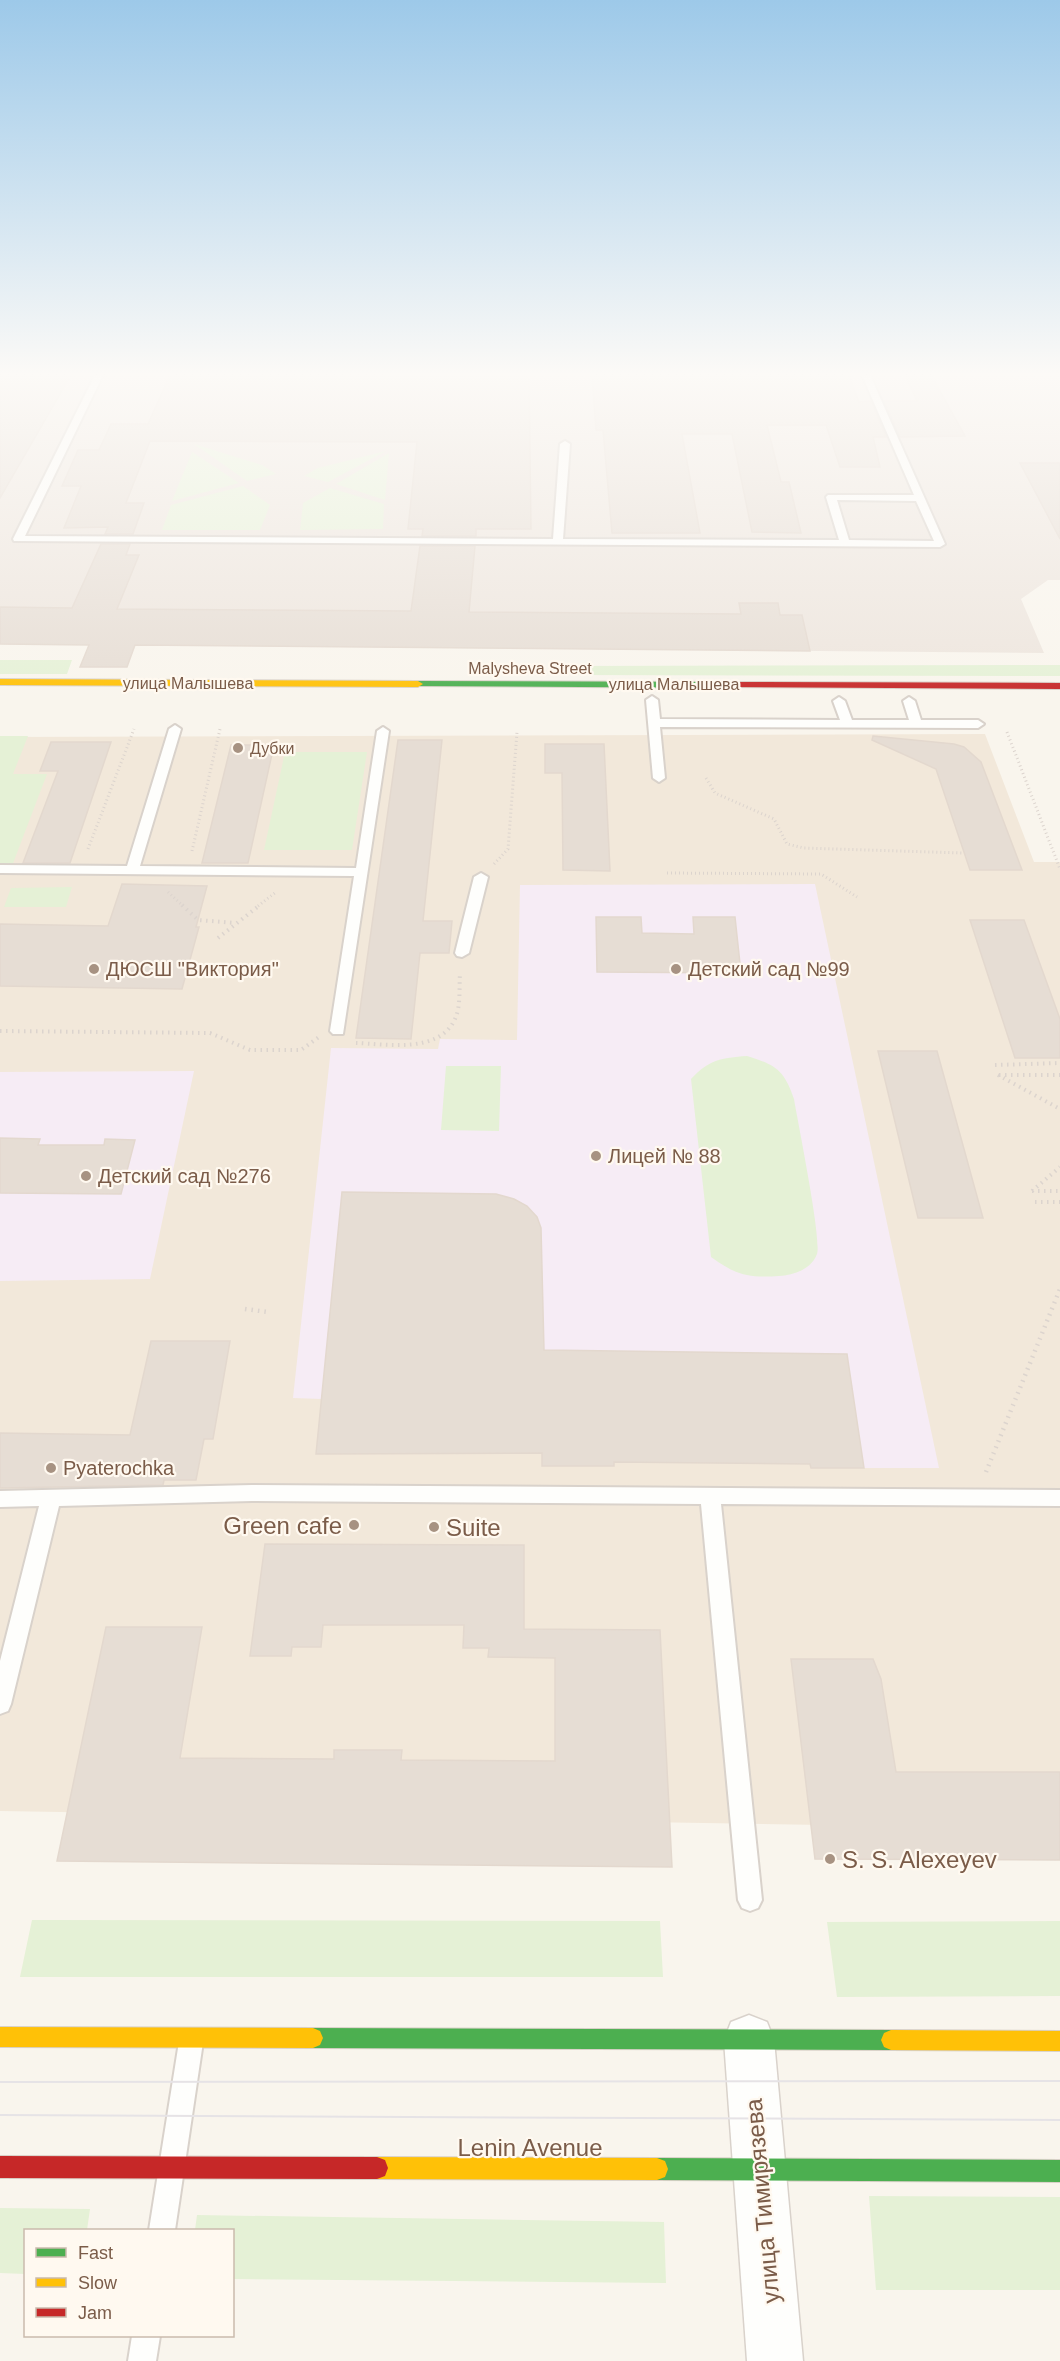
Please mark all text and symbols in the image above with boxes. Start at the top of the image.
street label: Malysheva Street [468,660,592,677]
street label: улица Малышева [123,675,253,692]
street label: улица Малышева [609,676,739,693]
place label: Дубки [250,740,294,757]
marker: Дубки [231,741,245,755]
place label: ДЮСШ "Виктория" [106,958,279,980]
place label: Детский сад №99 [688,958,850,980]
marker: ДЮСШ "Виктория" [87,962,101,976]
marker: Детский сад №99 [669,962,683,976]
place label: Лицей № 88 [608,1145,721,1167]
marker: Лицей № 88 [589,1149,603,1163]
place label: Детский сад №276 [98,1165,271,1187]
marker: Детский сад №276 [79,1169,93,1183]
place label: Pyaterochka [63,1457,175,1479]
marker: Pyaterochka [44,1461,58,1475]
place label: Green cafe [223,1512,342,1539]
place label: Suite [446,1514,501,1541]
marker: Green cafe [347,1518,361,1532]
marker: Suite [427,1520,441,1534]
place label: S. S. Alexeyev [842,1846,997,1873]
marker: S. S. Alexeyev [823,1852,837,1866]
street label: улица Тимирязева [740,2097,784,2305]
street label: Lenin Avenue [457,2134,603,2161]
legend [24,2229,234,2337]
text: Fast [78,2243,113,2263]
text: Slow [78,2273,118,2293]
text: Jam [78,2303,112,2323]

